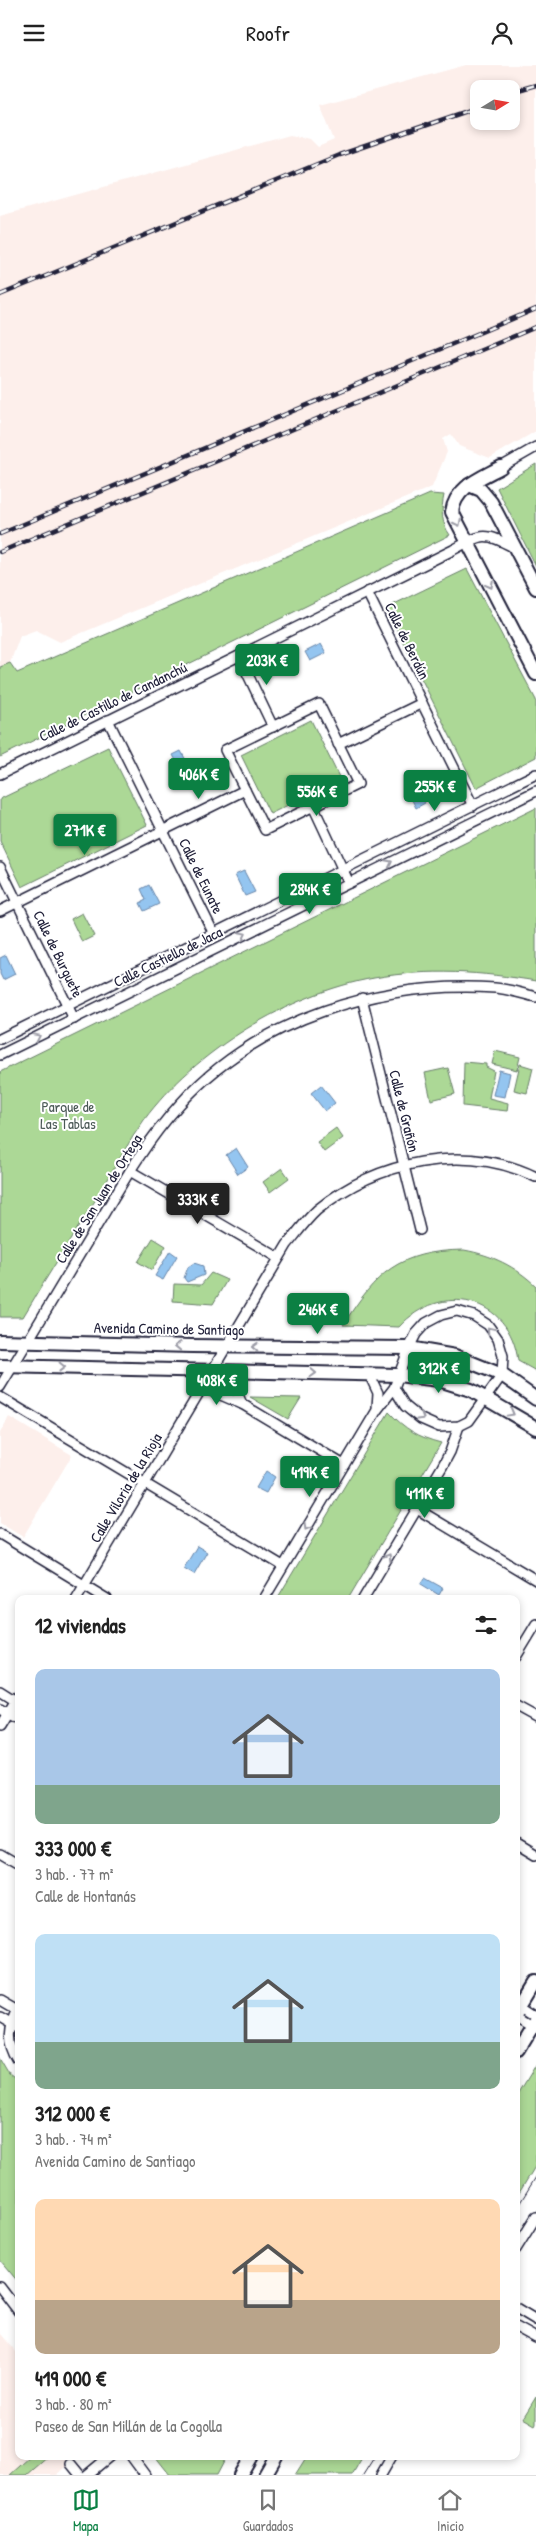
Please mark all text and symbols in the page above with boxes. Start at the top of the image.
text: Roofr [246,18,290,48]
icon: menu [20,19,48,47]
icon: person [488,19,516,47]
north arrow [470,80,520,130]
map controls [470,80,520,130]
one-way arrow [452,518,462,527]
one-way arrow [484,580,494,589]
street label: Calle de Berdún [380,599,435,683]
pin: 203K € [226,643,308,686]
text: 203K € [246,649,288,671]
street label: Calle de Castillo de Candanchú [35,657,190,747]
pin: 406K € [158,757,240,800]
text: 406K € [179,763,219,785]
pin: 255K € [394,769,476,812]
pin: 556K € [276,775,358,817]
text: 255K € [415,775,455,797]
text: 556K € [297,780,337,802]
pin: 271K € [44,813,126,856]
text: 271K € [65,819,105,841]
street label: Calle de Eunate [174,834,229,917]
one-way arrow [384,859,393,869]
pin: 284K € [269,873,351,915]
text: 284K € [290,878,330,900]
street label: Calle de Burguete [28,907,89,1001]
street label: Calle Castiello de Jaca [110,921,226,992]
one-way arrow [238,931,247,941]
one-way arrow [32,1033,41,1043]
street label: Calle de Grañón [384,1068,425,1154]
park label: Parque de Las Tablas [40,1096,96,1134]
street label: Calle de San Juan de Ortega [50,1130,147,1267]
pin: 333K € [157,1183,239,1225]
text: 333K € [177,1188,219,1210]
pin: 246K € [277,1293,359,1335]
text: 246K € [298,1298,338,1320]
street label: Avenida Camino de Santiago [94,1317,244,1340]
one-way arrow [487,1326,496,1335]
one-way arrow [174,1341,182,1351]
one-way arrow [251,1342,259,1353]
pin: 312K € [398,1351,480,1394]
text: 312K € [419,1357,459,1379]
one-way arrow [58,1362,66,1372]
pin: 408K € [176,1363,258,1406]
one-way arrow [310,1368,318,1378]
text: 408K € [197,1369,237,1391]
one-way arrow [506,1407,515,1417]
one-way arrow [415,1411,424,1421]
street label: Calle Viloria de la Rioja [85,1429,167,1547]
pin: 419K € [269,1455,351,1498]
text: 419K € [291,1461,329,1483]
pin: 411K € [384,1477,466,1519]
text: 411K € [406,1482,444,1504]
one-way arrow [303,1521,313,1530]
one-way arrow [382,1554,392,1563]
text: 12 viviendas [35,1611,126,1640]
icon: filters [472,1611,500,1639]
icon: home [223,1701,313,1791]
text: 333 000 € [35,1834,111,1863]
text: 3 hab. · 77 m² [35,1863,114,1885]
text: Calle de Hontanás [35,1885,136,1907]
icon: home [223,1966,313,2056]
text: 312 000 € [35,2099,110,2128]
text: 3 hab. · 74 m² [35,2128,112,2150]
text: Avenida Camino de Santiago [35,2150,196,2172]
icon: home [223,2231,313,2321]
text: 419 000 € [35,2364,106,2393]
text: 3 hab. · 80 m² [35,2393,112,2415]
text: Paseo de San Millán de la Cogolla [35,2415,222,2437]
tab: Mapa [72,2486,100,2535]
tab: Guardados [243,2486,293,2535]
tab: Inicio [436,2486,464,2535]

